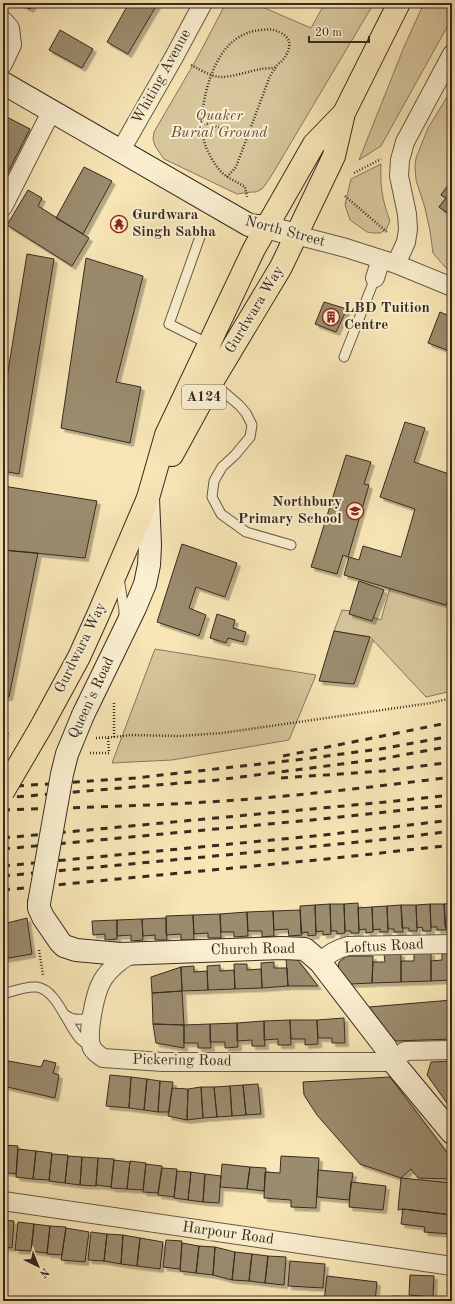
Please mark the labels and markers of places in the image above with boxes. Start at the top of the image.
place label: Gurdwara Singh Sabha [132,208,216,240]
temple icon: Gurdwara Singh Sabha [109,214,129,234]
place label: LBD Tuition Centre [344,301,430,333]
building icon: LBD Tuition Centre [321,307,341,327]
place label: Northbury Primary School [238,495,342,527]
school or university icon: Northbury Primary School [345,501,365,521]

